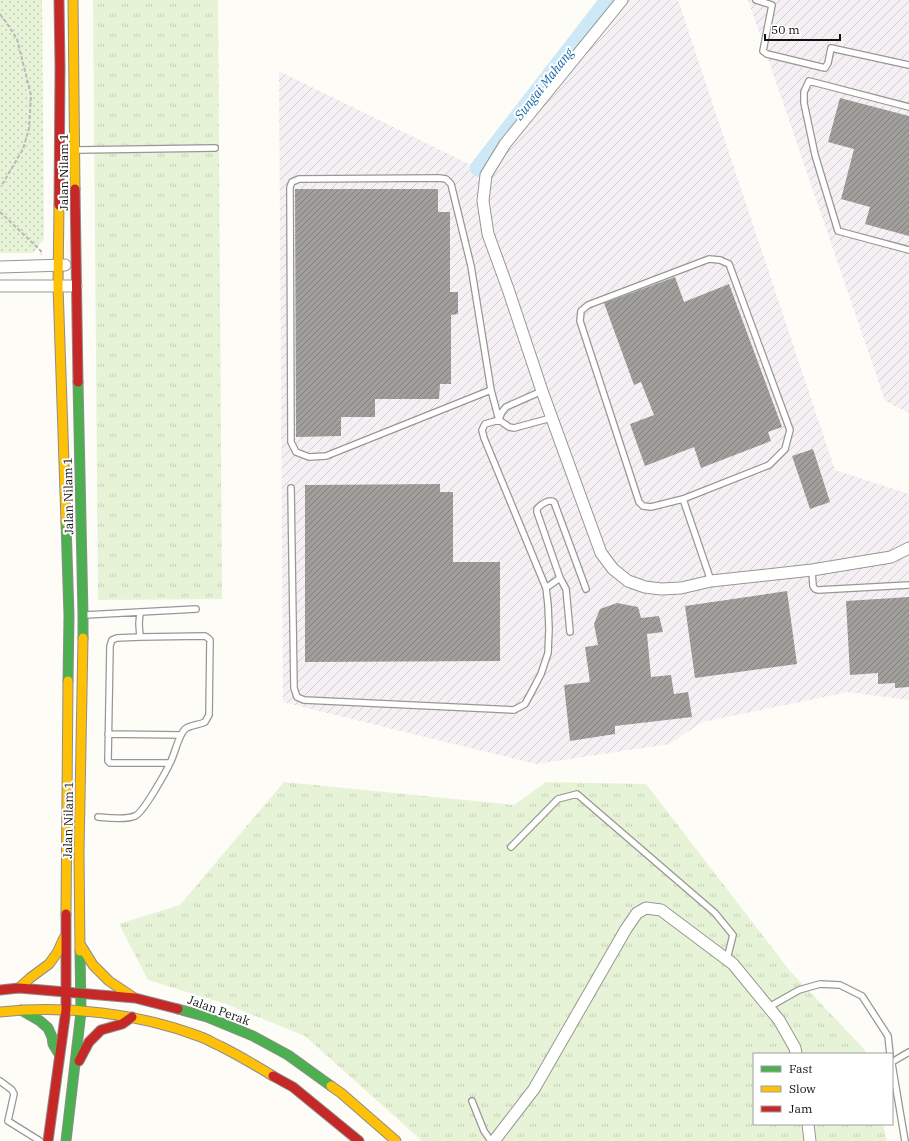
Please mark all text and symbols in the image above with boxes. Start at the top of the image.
scale bar [765,16,840,42]
text: 50 m [771,22,800,37]
water label: Sungai Mahang [510,44,578,124]
street label: Jalan Nilam 1 [56,133,71,211]
street label: Jalan Nilam 1 [60,457,76,535]
street label: Jalan Nilam 1 [60,781,76,859]
street label: Jalan Perak [186,992,252,1028]
legend [753,1053,893,1125]
text: Fast [789,1061,813,1076]
text: Slow [789,1081,816,1096]
text: Jam [789,1101,813,1116]

